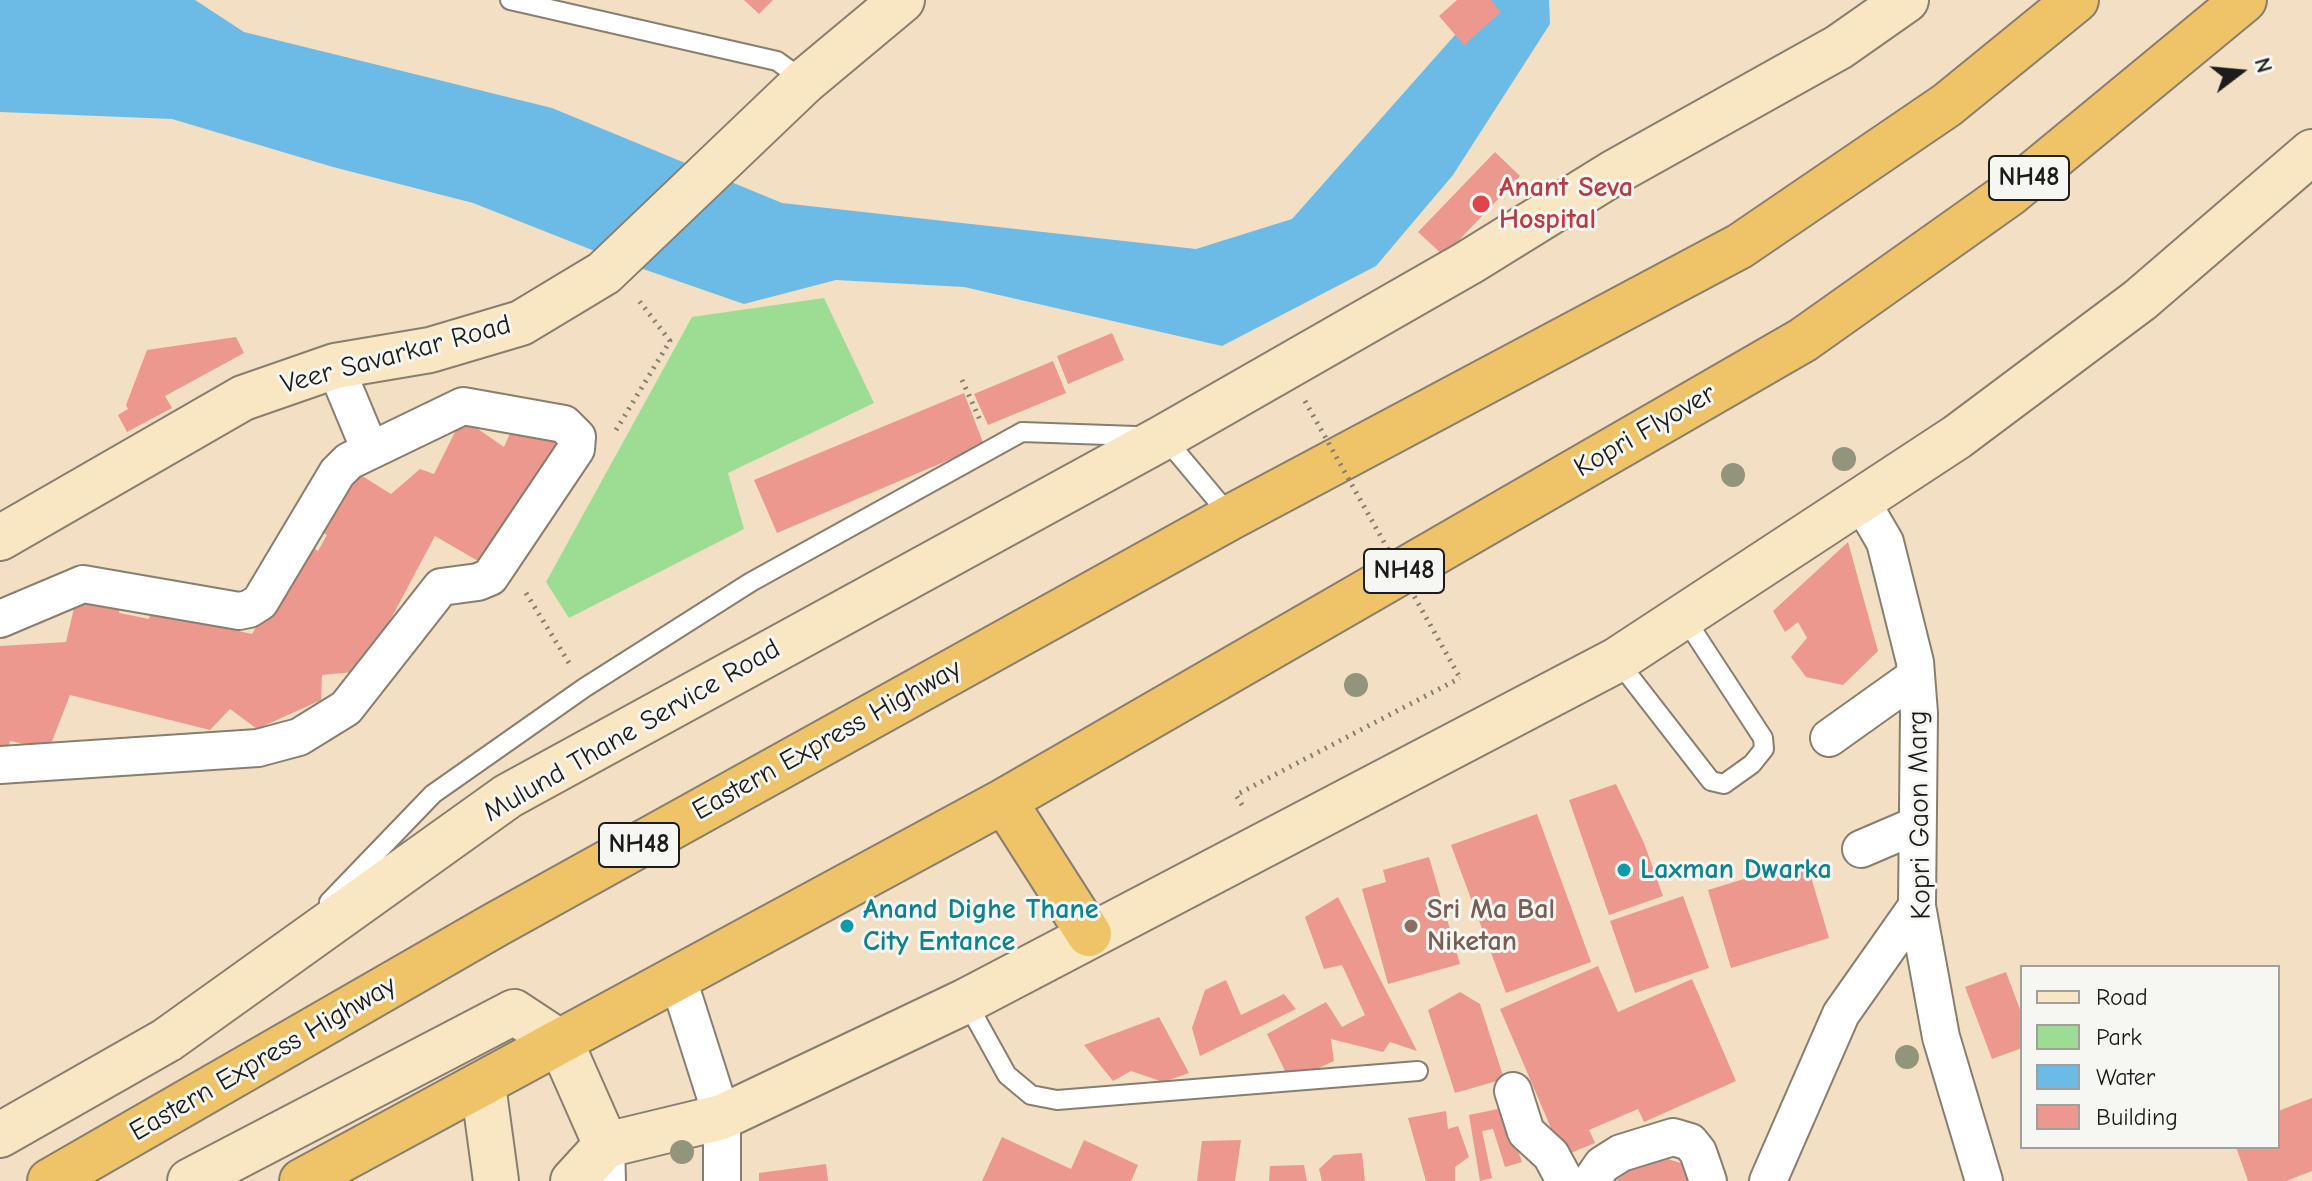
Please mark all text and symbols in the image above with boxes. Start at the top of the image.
north arrow [2200,32,2280,112]
text: N [2249,55,2278,76]
road number: NH48 [1989,156,2069,200]
place label: Anant Seva Hospital [1499,171,1633,237]
marker: Anant Seva Hospital [1470,193,1492,215]
street label: Veer Savarkar Road [277,308,515,402]
street label: Kopri Flyover [1568,377,1722,485]
road number: NH48 [1364,549,1444,593]
street label: Mulund Thane Service Road [478,632,786,830]
street label: Eastern Express Highway [687,652,967,828]
street label: Kopri Gaon Marg [1901,710,1939,920]
road number: NH48 [599,823,679,867]
place label: Laxman Dwarka [1640,853,1832,887]
marker: Laxman Dwarka [1615,861,1633,879]
place label: Anand Dighe Thane City Entance [863,893,1098,959]
place label: Sri Ma Bal Niketan [1427,893,1555,959]
marker: Anand Dighe Thane City Entance [838,917,856,935]
marker: Sri Ma Bal Niketan [1402,917,1420,935]
legend [2020,965,2280,1149]
street label: Eastern Express Highway [124,969,402,1149]
text: Road [2096,983,2148,1011]
text: Park [2096,1023,2142,1051]
text: Water [2096,1063,2155,1091]
text: Building [2096,1103,2178,1131]

